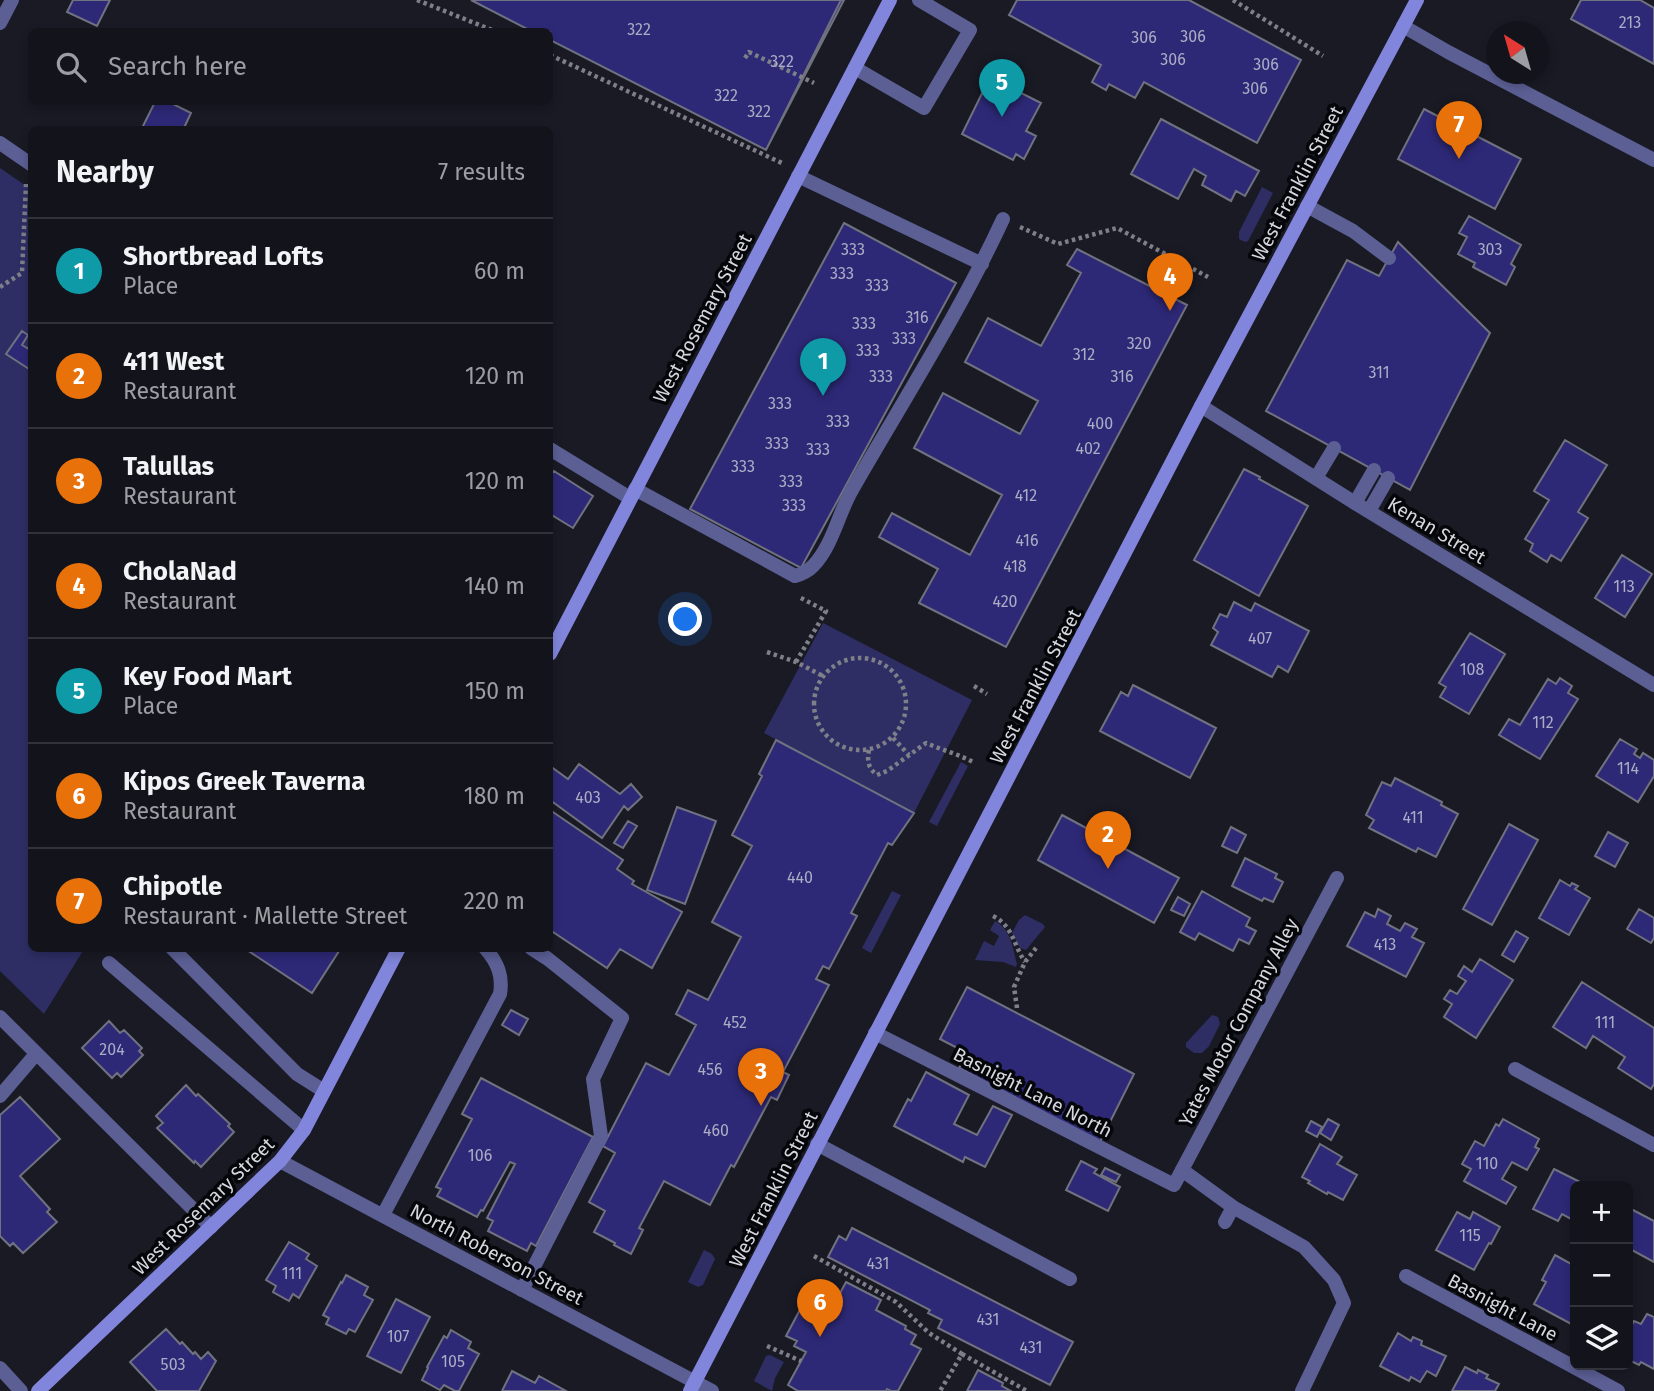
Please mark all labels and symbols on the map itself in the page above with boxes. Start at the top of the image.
house number: 213 [1619,13,1641,32]
house number: 322 [627,20,651,39]
north arrow [1486,21,1549,84]
house number: 306 [1180,27,1206,46]
house number: 306 [1131,28,1157,47]
house number: 306 [1160,50,1186,69]
house number: 322 [770,52,794,71]
house number: 306 [1253,55,1279,74]
pin: 5 [979,59,1025,117]
house number: 306 [1242,79,1268,98]
house number: 322 [714,86,738,105]
pin: 7 [1436,101,1482,159]
house number: 322 [747,102,771,121]
street label: West Franklin Street [1247,102,1348,264]
street label: West Rosemary Street [648,230,757,407]
house number: 333 [841,240,865,259]
house number: 303 [1478,240,1502,259]
pin: 4 [1147,253,1193,311]
house number: 333 [830,264,854,283]
house number: 333 [865,276,889,295]
house number: 316 [905,308,929,327]
house number: 333 [852,314,876,333]
house number: 333 [892,329,916,348]
house number: 320 [1127,334,1151,353]
pin: 1 [800,338,846,396]
house number: 333 [856,341,880,360]
house number: 312 [1073,345,1095,364]
house number: 311 [1368,363,1390,382]
house number: 333 [869,367,893,386]
house number: 316 [1110,367,1134,386]
house number: 333 [768,394,792,413]
house number: 333 [826,412,850,431]
house number: 400 [1087,414,1113,433]
house number: 333 [765,434,789,453]
house number: 402 [1075,439,1101,458]
house number: 333 [806,440,830,459]
house number: 333 [731,457,755,476]
house number: 333 [779,472,803,491]
house number: 412 [1015,486,1037,505]
street label: Kenan Street [1383,492,1490,569]
house number: 333 [782,496,806,515]
house number: 416 [1015,531,1039,550]
house number: 418 [1003,557,1027,576]
house number: 113 [1613,577,1635,596]
house number: 420 [992,592,1018,611]
your location [668,602,702,636]
street label: West Franklin Street [985,605,1086,767]
house number: 407 [1248,629,1272,648]
house number: 108 [1460,660,1485,679]
house number: 112 [1532,713,1554,732]
house number: 114 [1617,759,1640,778]
house number: 403 [575,788,601,807]
house number: 411 [1402,808,1424,827]
pin: 2 [1085,811,1131,869]
house number: 440 [787,868,813,887]
street label: Yates Motor Company Alley [1174,914,1303,1130]
house number: 413 [1374,935,1396,954]
house number: 452 [723,1013,747,1032]
house number: 111 [1595,1013,1615,1032]
house number: 204 [99,1040,125,1059]
street label: Basnight Lane North [949,1042,1116,1143]
pin: 3 [738,1048,784,1106]
house number: 456 [698,1060,722,1079]
street label: West Franklin Street [724,1107,823,1271]
house number: 460 [703,1121,729,1140]
street label: West Rosemary Street [128,1133,279,1280]
house number: 106 [468,1146,492,1165]
house number: 110 [1476,1154,1498,1173]
street label: North Roberson Street [406,1199,588,1310]
house number: 115 [1459,1226,1481,1245]
house number: 431 [867,1254,889,1273]
house number: 111 [282,1264,302,1283]
street label: Basnight Lane [1444,1269,1562,1346]
pin: 6 [797,1279,843,1337]
house number: 431 [977,1310,999,1329]
house number: 107 [387,1327,409,1346]
house number: 431 [1020,1338,1042,1357]
house number: 105 [441,1352,465,1371]
house number: 503 [161,1355,185,1374]

